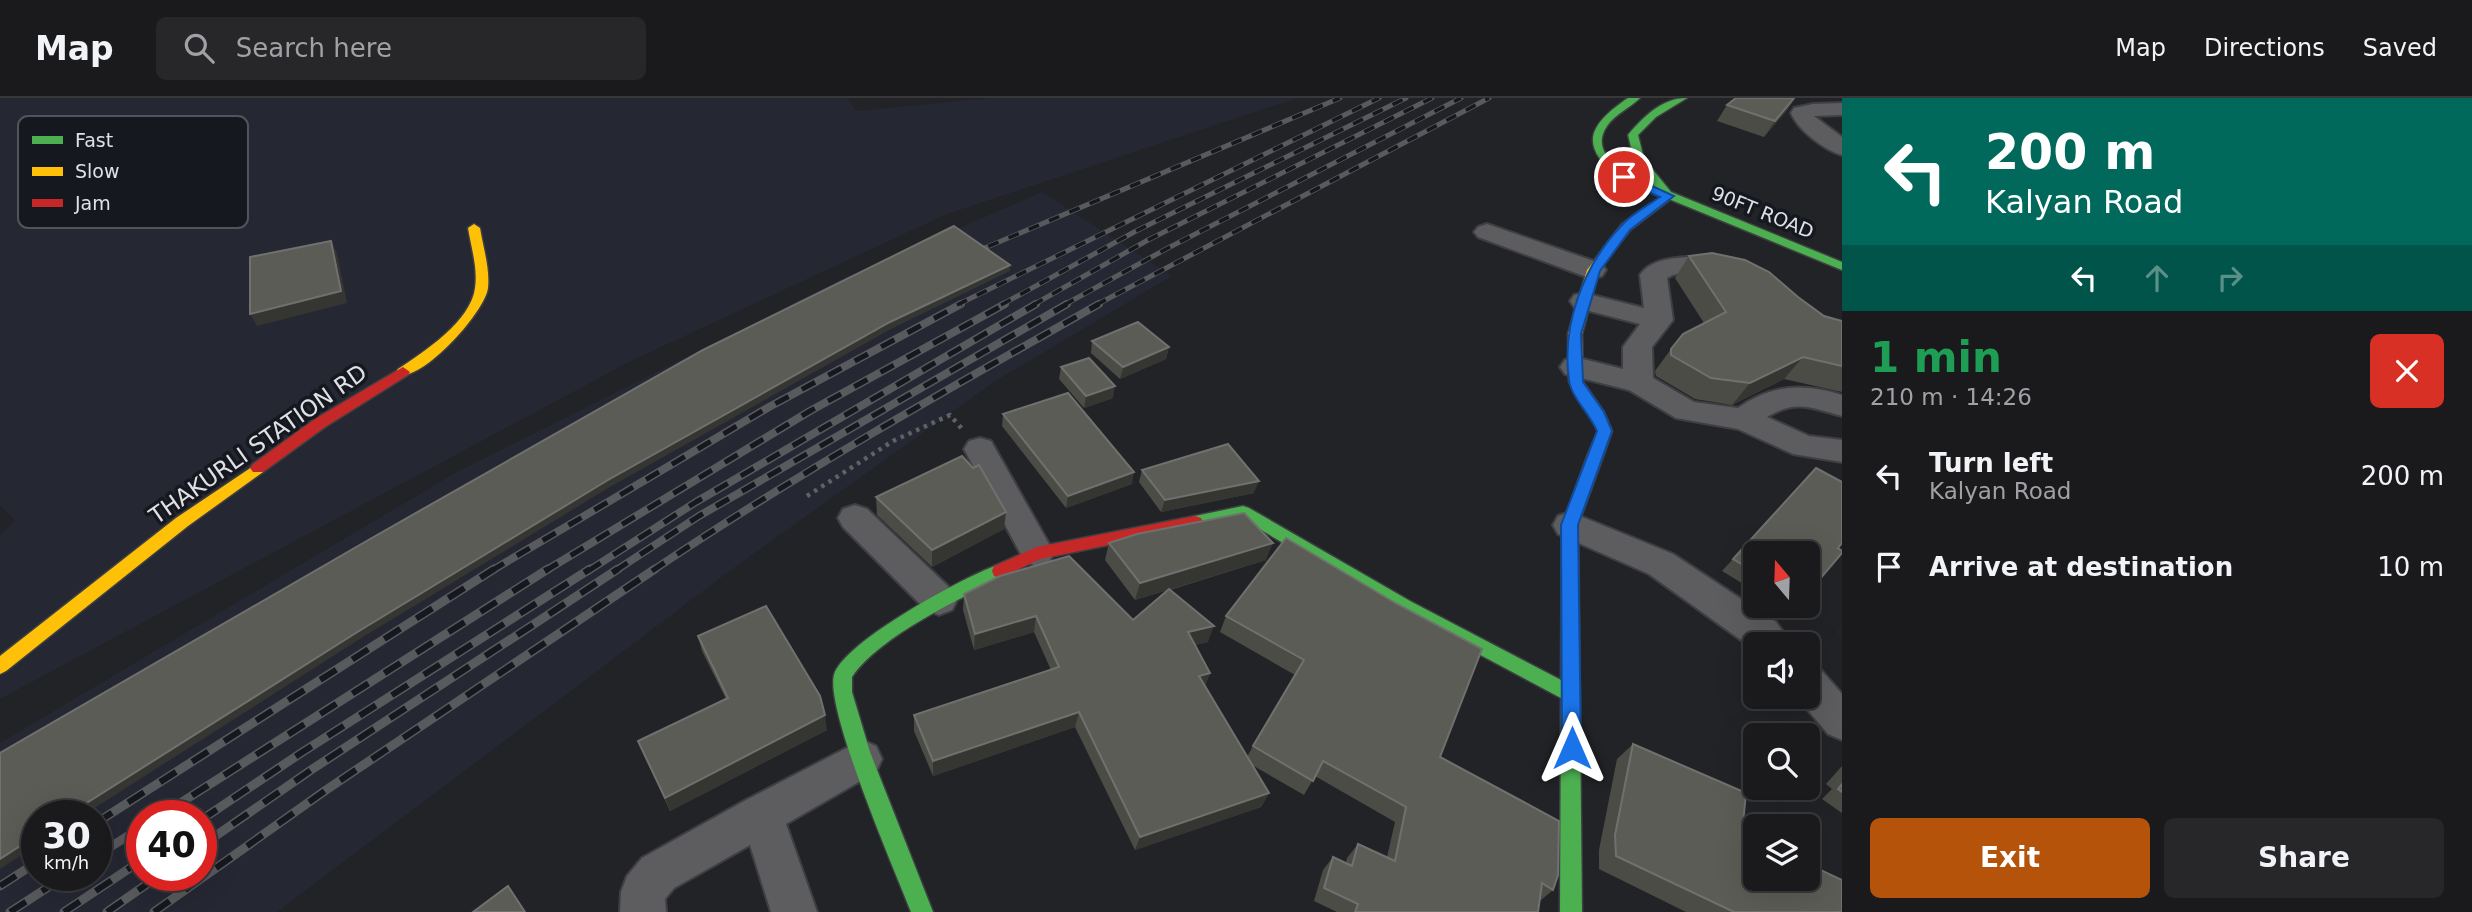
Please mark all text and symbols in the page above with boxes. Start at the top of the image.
search box [156,17,646,80]
text: Map [35,29,114,68]
icon: search [180,29,218,67]
text: Search here [236,33,392,63]
text: Map [2115,34,2166,62]
text: Directions [2204,34,2325,62]
text: Saved [2363,34,2437,62]
legend [18,116,248,228]
text: 200 m [1985,124,2155,181]
icon: left [1870,126,1961,217]
text: Fast [75,129,113,151]
pin [1594,147,1654,207]
icon: arrive [1605,158,1643,196]
text: Slow [75,160,120,182]
street label: 90FT ROAD [1709,182,1817,242]
text: Kalyan Road [1985,183,2183,221]
text: Jam [74,192,111,214]
icon: left [2065,259,2103,297]
icon: ahead [2138,259,2176,297]
icon: right [2211,259,2249,297]
text: 1 min [1870,333,2002,382]
button: close [2370,334,2444,408]
street label: THAKURLI STATION RD [144,359,372,530]
text: 210 m · 14:26 [1870,384,2032,410]
text: Turn left [1929,448,2053,478]
icon: left [1870,457,1908,495]
text: 200 m [2361,461,2444,491]
text: Kalyan Road [1929,478,2071,504]
north arrow [1743,541,1820,618]
map controls [1743,541,1820,891]
icon: arrive [1870,548,1908,586]
text: Arrive at destination [1929,552,2233,582]
text: 10 m [2377,552,2444,582]
button: sound [1743,632,1820,709]
position arrow [1535,711,1609,785]
button: search [1743,723,1820,800]
speed limit sign: 40 [126,800,217,891]
button: layers [1743,814,1820,891]
text: 30 [42,816,91,856]
button: Exit [1870,818,2150,898]
button: Share [2164,818,2444,898]
text: km/h [44,852,89,873]

